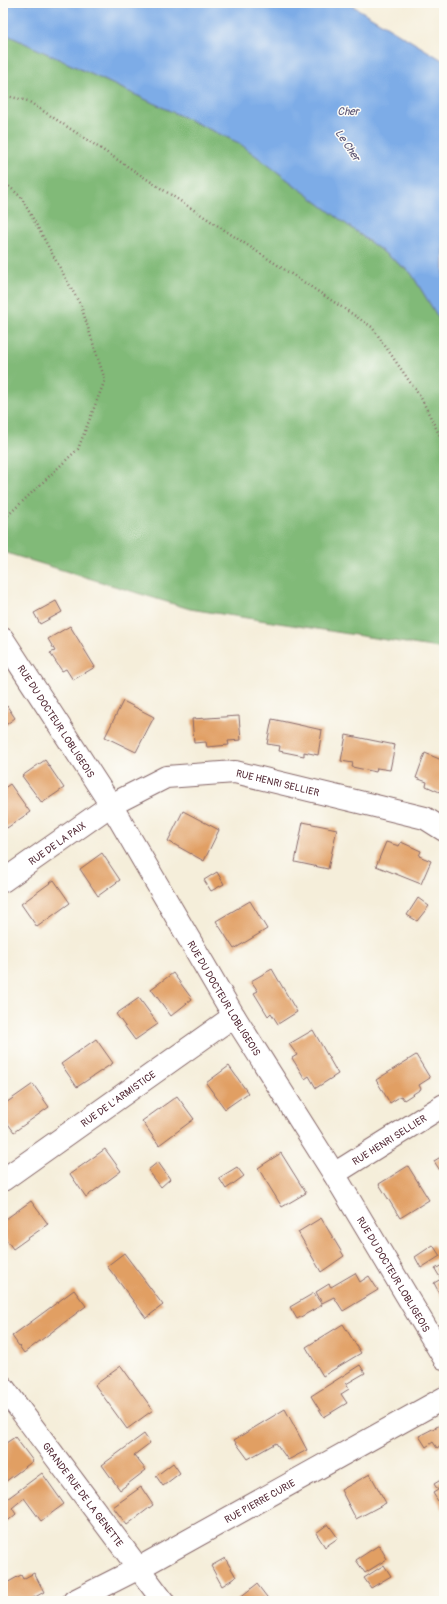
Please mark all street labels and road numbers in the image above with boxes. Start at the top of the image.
street label: RUE DU DOCTEUR LOBLIGEOIS [15,663,97,780]
street label: RUE HENRI SELLIER [235,767,321,799]
street label: RUE DE LA PAIX [27,819,89,868]
street label: RUE DU DOCTEUR LOBLIGEOIS [184,939,263,1059]
street label: RUE DE L'ARMISTICE [79,1069,158,1130]
street label: RUE HENRI SELLIER [350,1112,429,1168]
street label: RUE DU DOCTEUR LOBLIGEOIS [354,1215,432,1335]
street label: GRANDE RUE DE LA GENETTE [39,1440,125,1550]
street label: RUE PIERRE CURIE [223,1477,298,1526]

